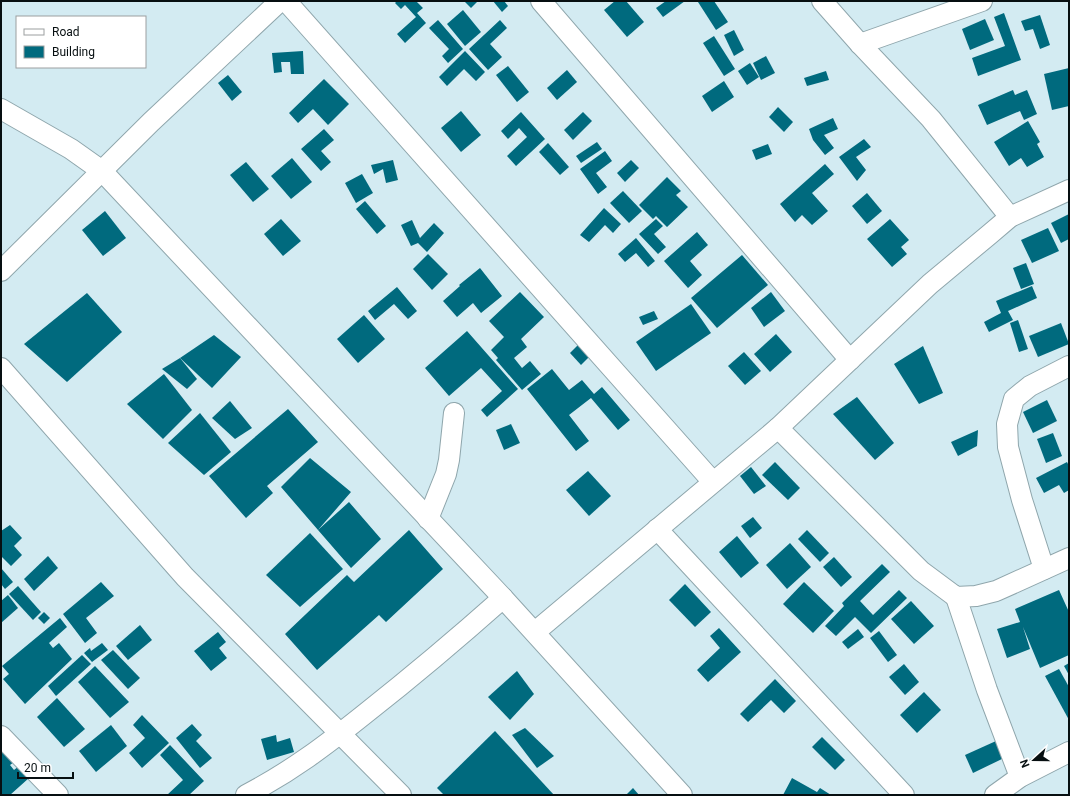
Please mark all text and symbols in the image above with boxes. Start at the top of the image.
legend [16,16,146,68]
text: Road [52,25,80,39]
text: Building [52,45,95,59]
north arrow [1014,740,1054,780]
scale bar [18,754,73,780]
text: N [1018,757,1033,769]
text: 20 m [24,761,51,775]

